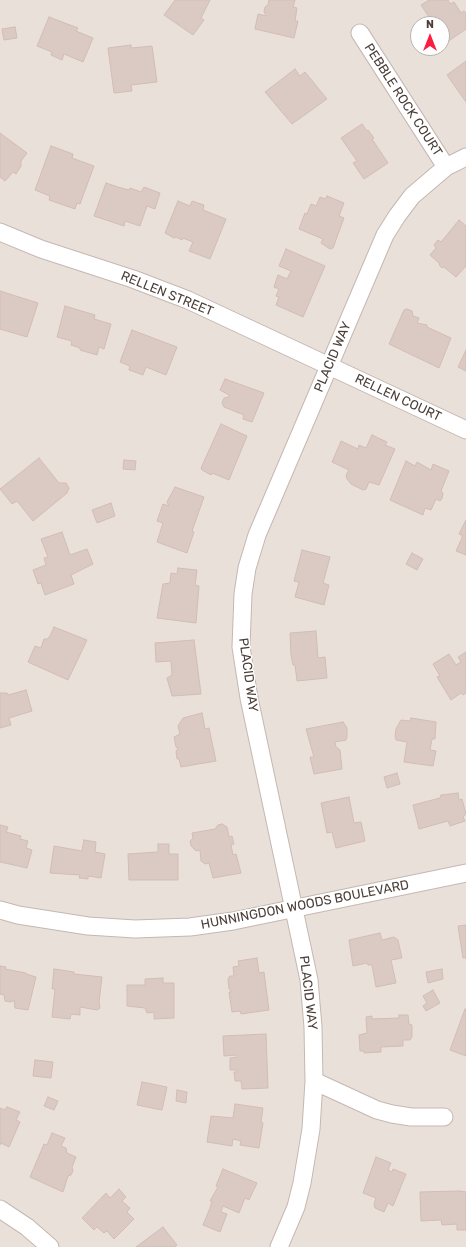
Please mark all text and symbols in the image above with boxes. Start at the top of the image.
north arrow [410,16,450,56]
text: N [426,18,434,31]
street label: PEBBLE ROCK COURT [361,41,445,159]
street label: RELLEN STREET [118,268,216,320]
street label: PLACID WAY [311,320,355,394]
street label: RELLEN COURT [352,371,444,425]
street label: PLACID WAY [235,637,261,713]
street label: HUNNINGDON WOODS BOULEVARD [200,877,410,933]
street label: PLACID WAY [296,955,320,1031]

